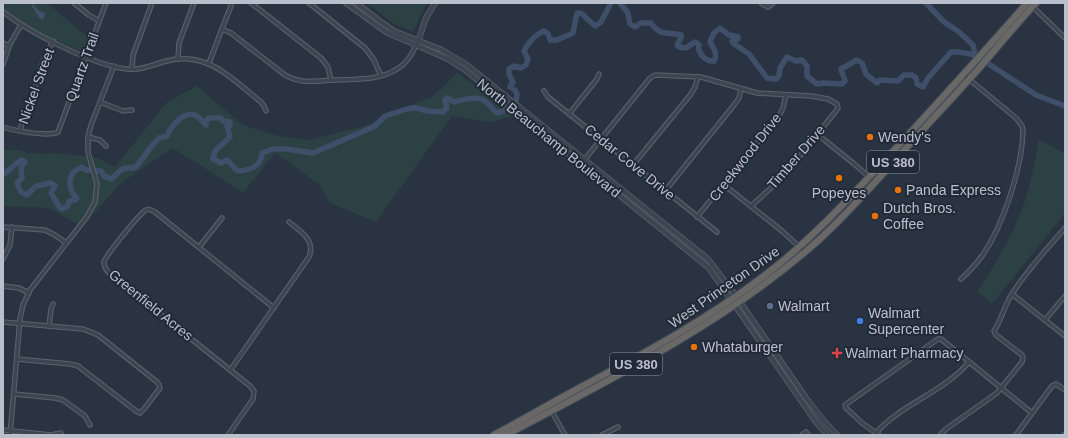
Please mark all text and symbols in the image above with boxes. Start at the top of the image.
street label: Quartz Trail [62,30,102,104]
street label: Nickel Street [15,46,57,126]
street label: North Beauchamp Boulevard [474,75,624,201]
street label: Creekwood Drive [706,110,784,204]
street label: Cedar Cove Drive [582,121,678,203]
street label: Timber Drive [764,122,828,192]
place label: Wendy's [878,129,931,145]
marker: Wendy's [865,132,875,142]
road number: US 380 [867,151,919,173]
marker: Popeyes [834,173,844,183]
place label: Panda Express [906,182,1001,198]
place label: Popeyes [812,185,866,201]
marker: Panda Express [893,185,903,195]
place label: Dutch Bros. Coffee [883,200,956,232]
marker: Dutch Bros. Coffee [870,211,880,221]
street label: West Princeton Drive [666,243,783,331]
street label: Greenfield Acres [106,266,196,344]
place label: Walmart [778,298,830,314]
marker: Walmart [765,301,775,311]
place label: Walmart Supercenter [868,305,945,337]
marker: Walmart Supercenter [855,316,865,326]
place label: Whataburger [702,339,783,355]
marker: Whataburger [689,342,699,352]
place label: Walmart Pharmacy [845,345,964,361]
marker: Walmart Pharmacy [832,348,842,358]
road number: US 380 [610,353,662,375]

